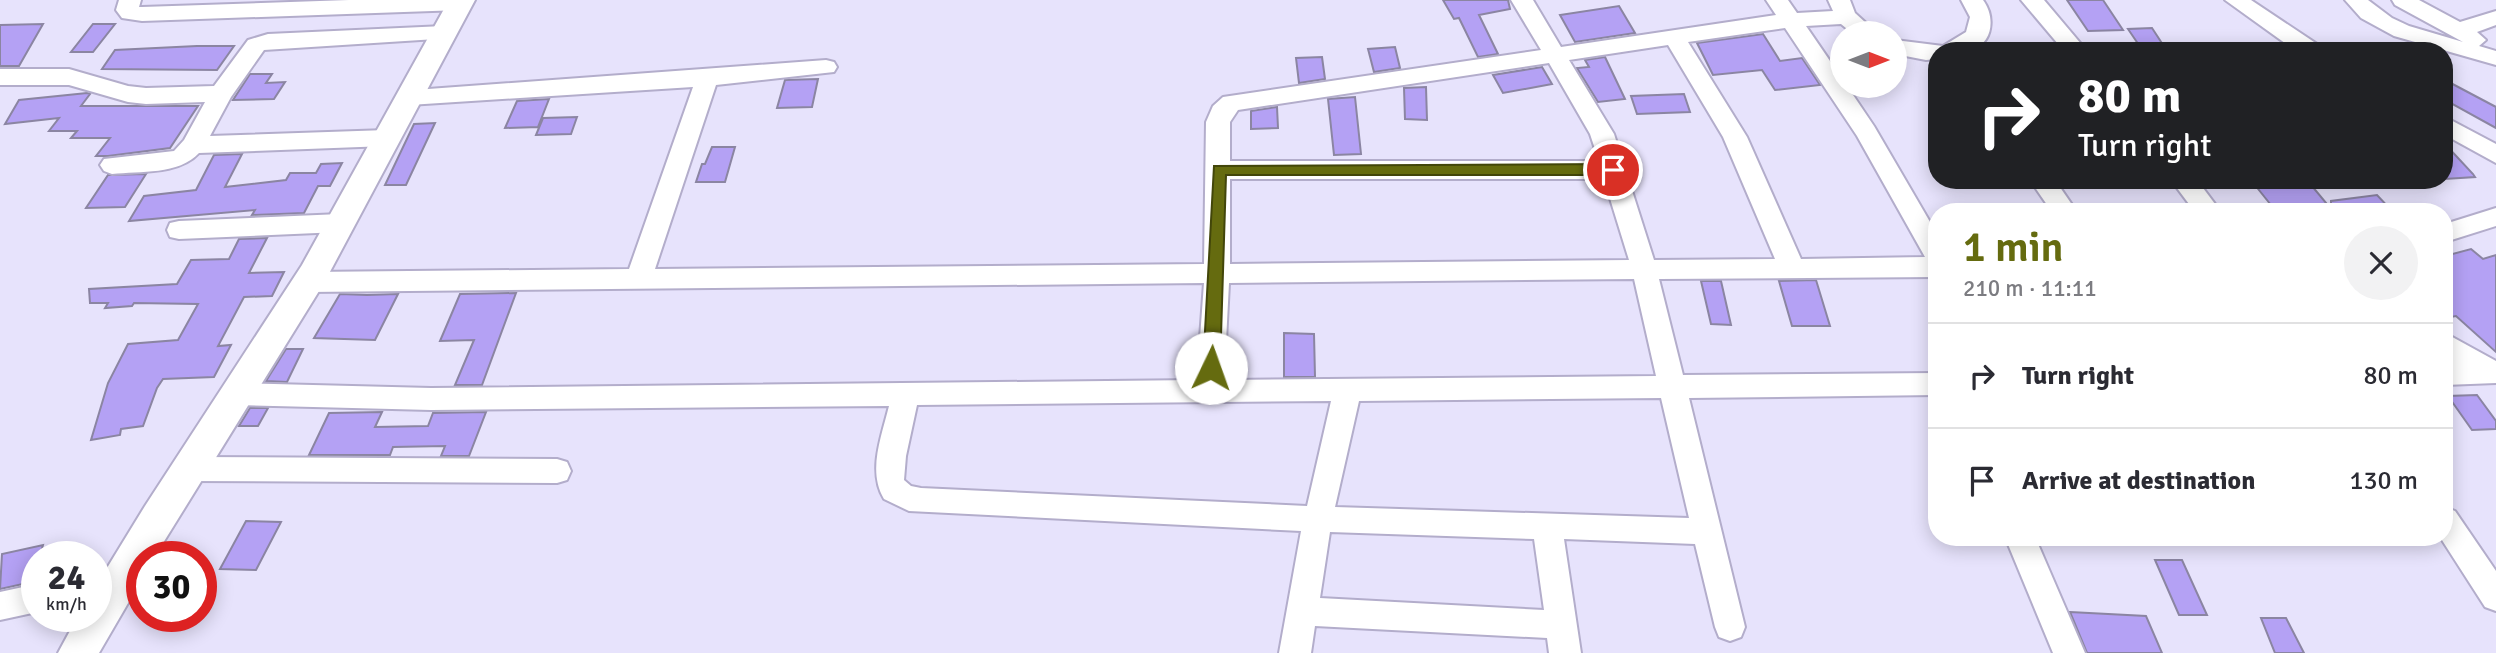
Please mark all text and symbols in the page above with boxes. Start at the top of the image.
north arrow [1830,21,1908,98]
map controls [1830,21,1907,98]
text: 80 m [2078,66,2181,126]
icon: right [1963,70,2054,161]
text: Turn right [2078,126,2211,165]
pin [1583,140,1643,200]
icon: arrive [1594,151,1632,189]
text: 1 min [1963,222,2064,273]
button: close [2344,226,2418,300]
text: 210 m · 11:11 [1963,274,2097,303]
position arrow [1174,331,1248,405]
icon: right [1963,357,2001,395]
text: Turn right [2022,360,2134,392]
text: 80 m [2363,360,2418,392]
icon: arrive [1963,462,2001,500]
text: Arrive at destination [2022,465,2255,497]
text: 130 m [2349,465,2418,497]
speed limit sign: 30 [126,541,217,632]
text: 24 [48,556,85,599]
text: km/h [46,593,87,615]

